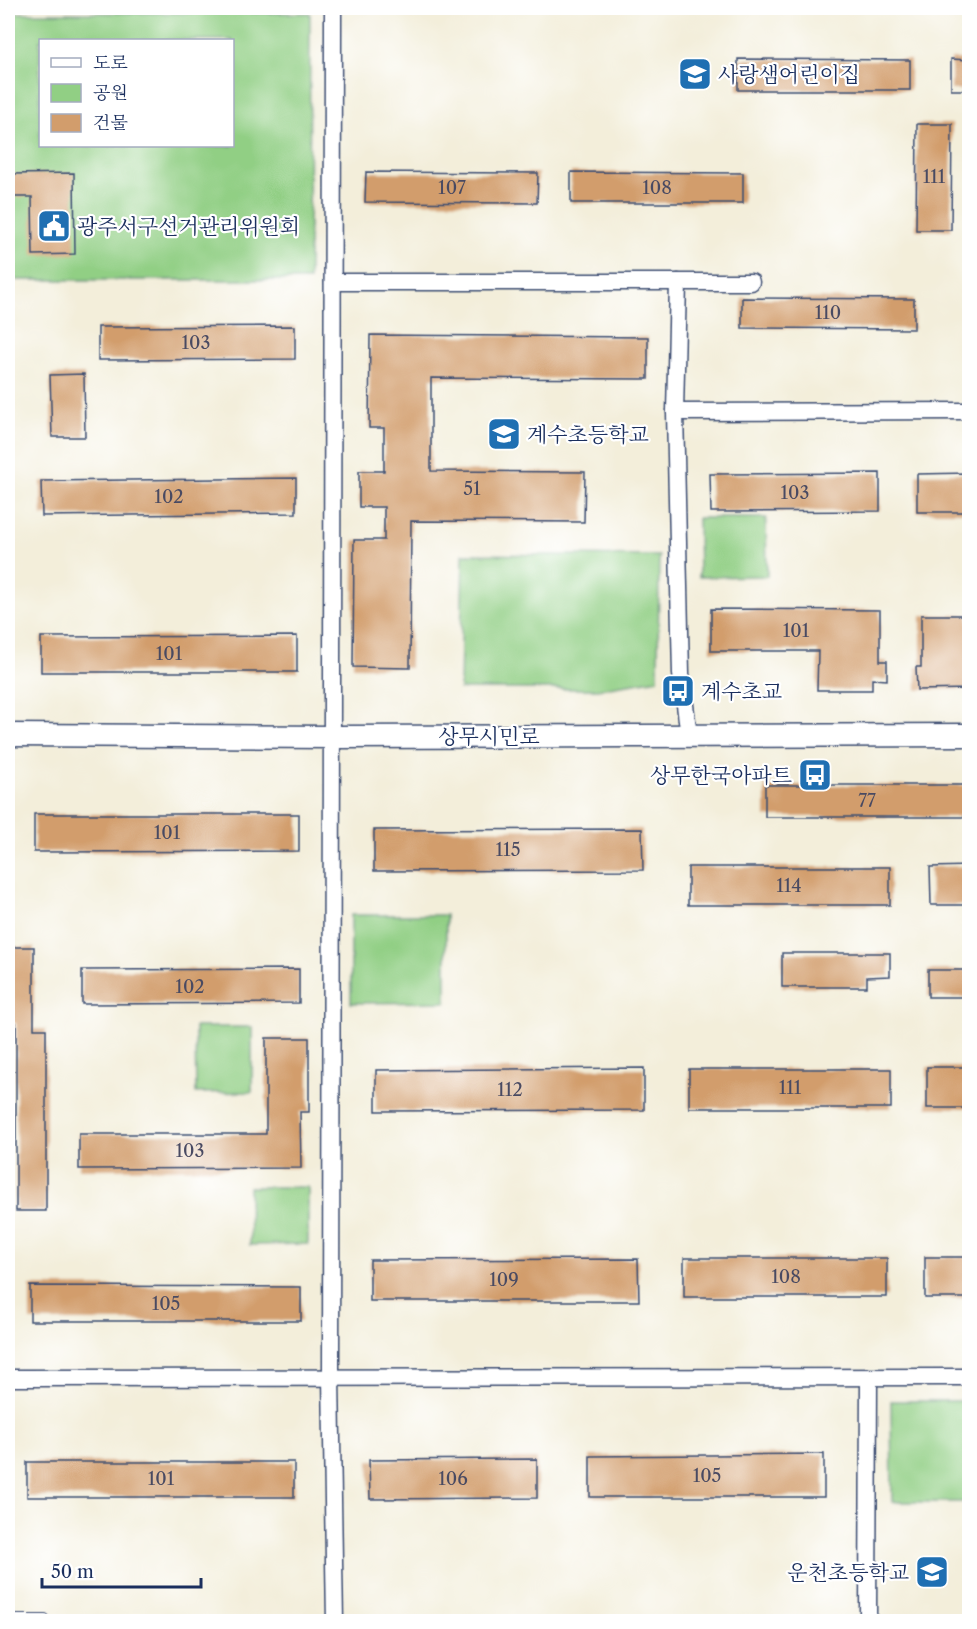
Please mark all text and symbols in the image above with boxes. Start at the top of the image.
legend [39,39,234,147]
text: 도로 [93,52,128,74]
school or university icon: 사랑샘어린이집 [677,56,713,92]
place label: 사랑샘어린이집 [718,62,860,87]
text: 공원 [93,82,128,104]
text: 건물 [93,112,128,134]
house number: 111 [923,166,946,188]
house number: 107 [438,177,466,199]
house number: 108 [642,177,672,199]
public building icon: 광주서구선거관리위원회 [36,208,72,244]
place label: 광주서구선거관리위원회 [77,214,300,239]
house number: 110 [815,302,841,324]
house number: 103 [182,332,210,354]
school or university icon: 계수초등학교 [486,416,522,452]
place label: 계수초등학교 [527,422,649,447]
house number: 51 [463,478,481,500]
house number: 103 [781,482,809,504]
house number: 102 [154,486,184,508]
house number: 101 [783,620,810,642]
house number: 101 [156,643,183,665]
bus stop icon: 계수초교 [660,673,696,709]
place label: 계수초교 [701,679,782,704]
street label: 상무시민로 [438,724,540,749]
bus stop icon: 상무한국아파트 [797,757,833,793]
place label: 상무한국아파트 [650,763,792,788]
house number: 77 [858,790,876,812]
house number: 101 [154,822,181,844]
house number: 115 [496,839,520,861]
house number: 114 [776,875,802,897]
house number: 102 [175,976,205,998]
house number: 111 [779,1077,802,1099]
house number: 112 [497,1079,523,1101]
house number: 103 [176,1140,204,1162]
house number: 108 [771,1266,801,1288]
house number: 109 [489,1269,519,1291]
house number: 105 [152,1293,180,1315]
house number: 105 [693,1465,721,1487]
house number: 101 [148,1468,175,1490]
house number: 106 [438,1468,468,1490]
scale bar [42,1551,201,1589]
school or university icon: 운천초등학교 [914,1554,950,1590]
place label: 운천초등학교 [787,1560,909,1585]
text: 50 m [51,1561,94,1583]

